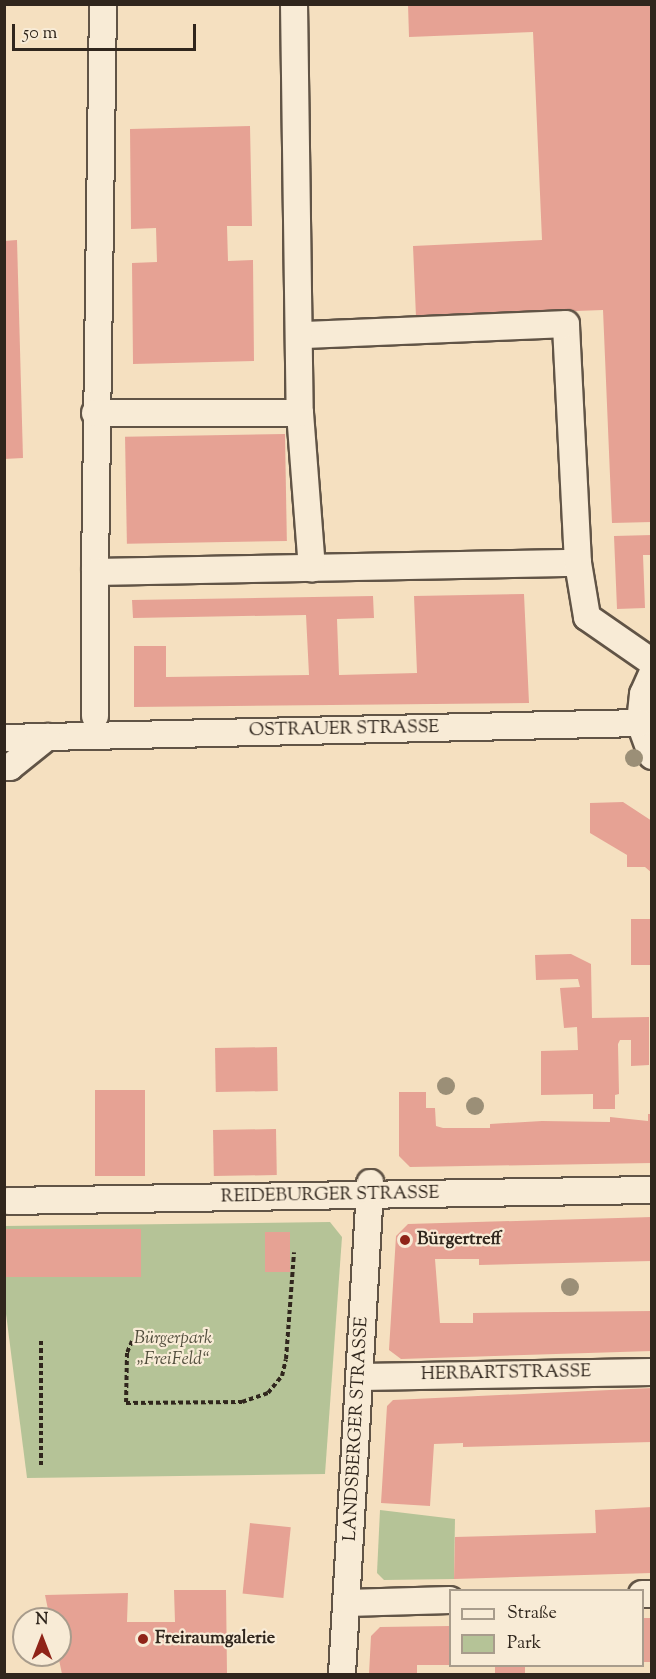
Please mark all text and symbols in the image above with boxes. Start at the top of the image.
scale bar [15,12,200,50]
text: 50 m [23,21,57,47]
street label: OSTRAUER STRASSE [249,718,439,742]
street label: REIDEBURGER STRASSE [221,1183,439,1209]
place label: Bürgertreff [417,1229,502,1251]
marker: Bürgertreff [398,1233,412,1247]
street label: LANDSBERGER STRASSE [340,1316,374,1542]
park label: Bürgerpark „FreiFeld“ [134,1329,212,1372]
street label: HERBARTSTRASSE [421,1362,591,1386]
legend [449,1589,644,1667]
text: Straße [507,1601,557,1627]
north arrow [12,1607,72,1667]
text: N [36,1609,48,1632]
place label: Freiraumgalerie [155,1628,275,1650]
text: Park [507,1631,541,1657]
marker: Freiraumgalerie [136,1632,150,1646]

